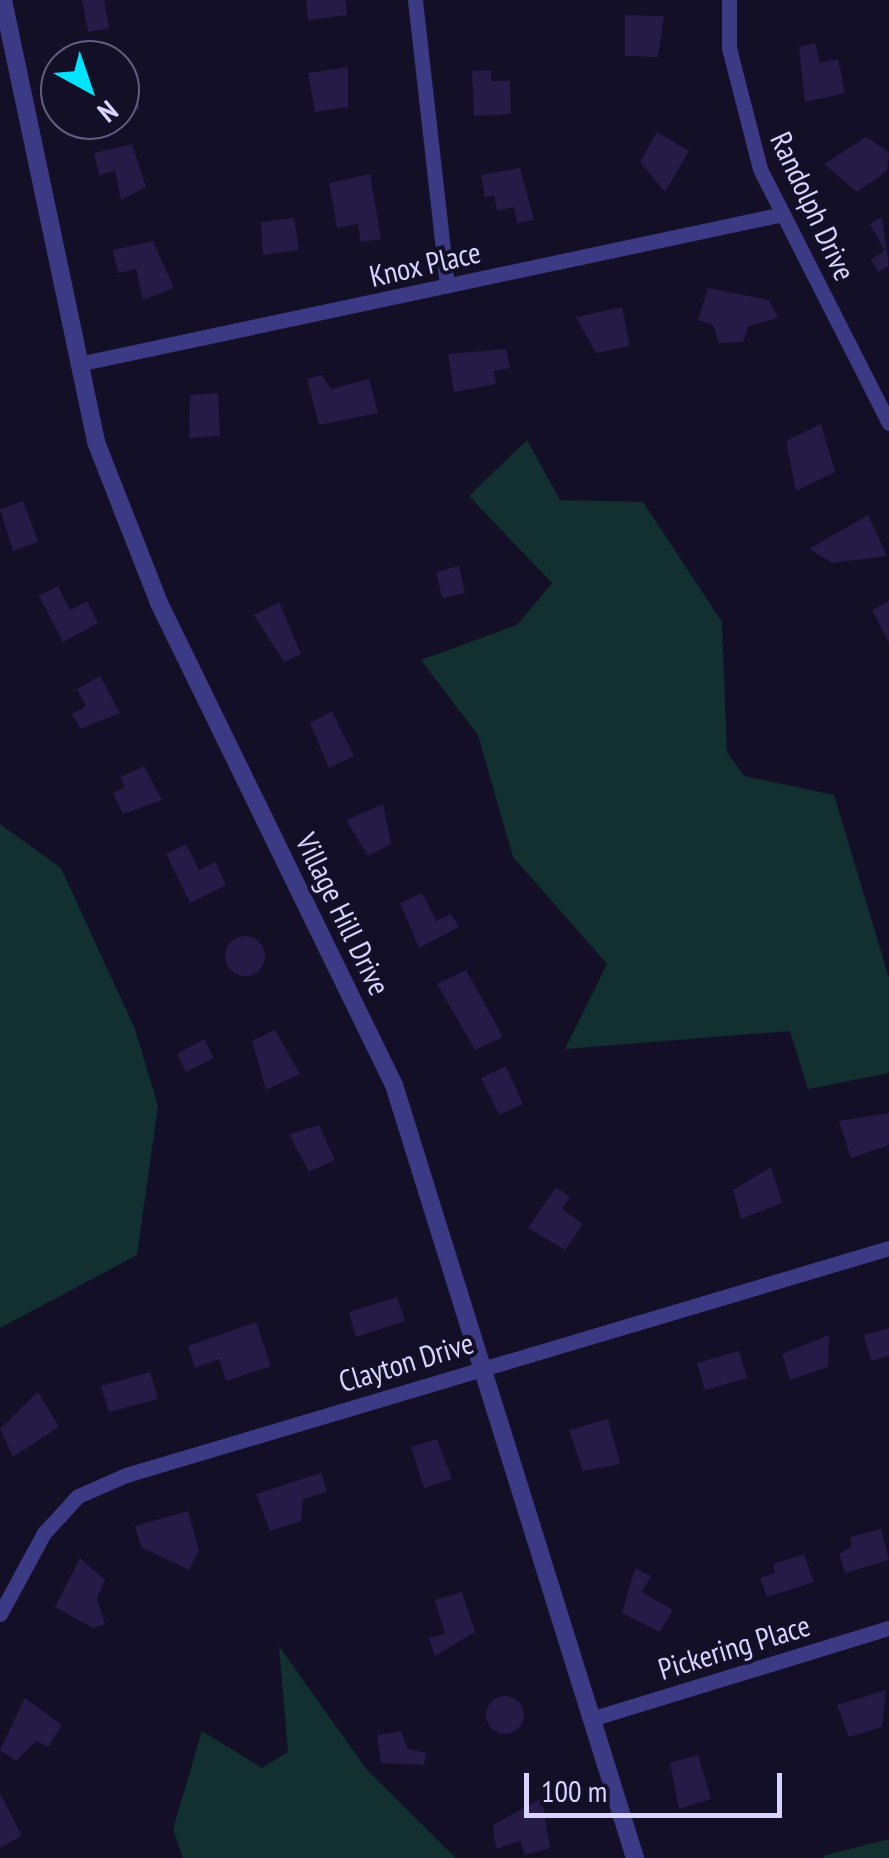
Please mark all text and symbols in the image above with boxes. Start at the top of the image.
north arrow [40,40,140,140]
text: N [91,93,126,131]
street label: Randolph Drive [763,126,863,286]
street label: Knox Place [366,234,484,294]
street label: Village Hill Drive [288,827,398,1001]
street label: Clayton Drive [334,1324,478,1400]
street label: Pickering Place [654,1607,814,1687]
scale bar [529,1753,786,1815]
text: 100 m [541,1771,607,1810]

